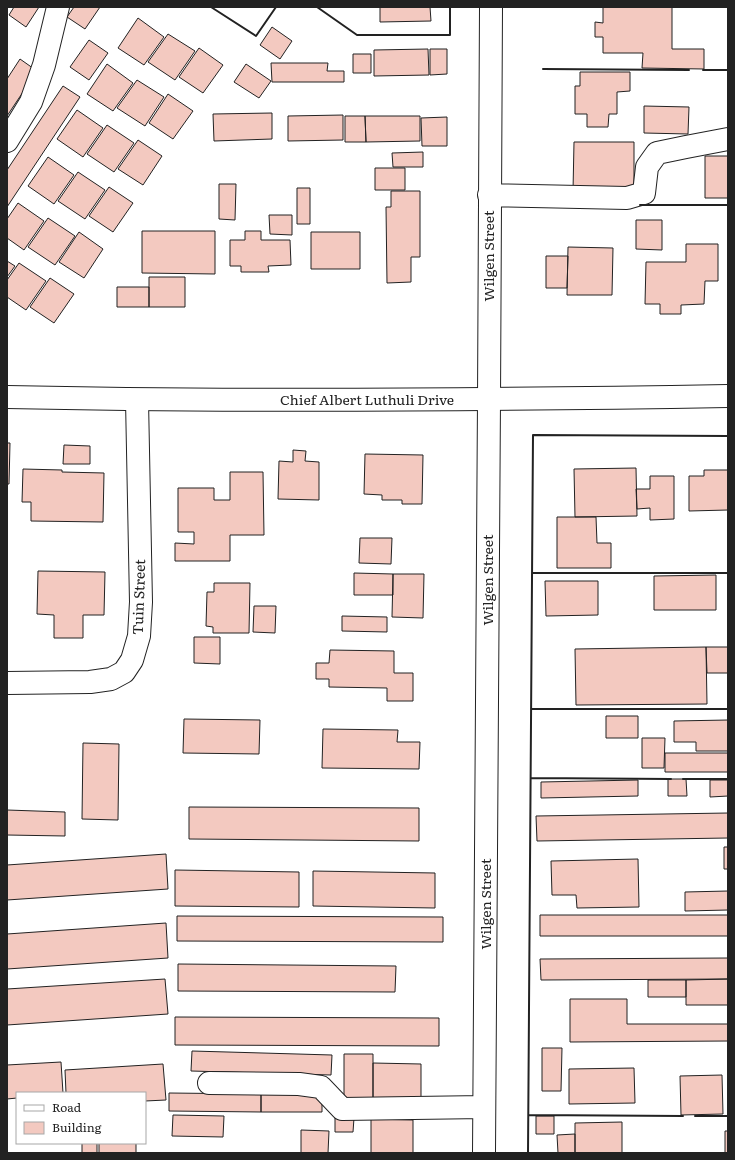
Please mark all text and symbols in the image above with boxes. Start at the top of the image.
street label: Wilgen Street [478,210,498,302]
street label: Chief Albert Luthuli Drive [280,389,454,409]
street label: Wilgen Street [477,534,497,626]
street label: Tuin Street [127,558,149,635]
street label: Wilgen Street [475,858,495,950]
legend [16,1092,146,1144]
text: Road [52,1098,82,1116]
text: Building [52,1118,102,1136]

